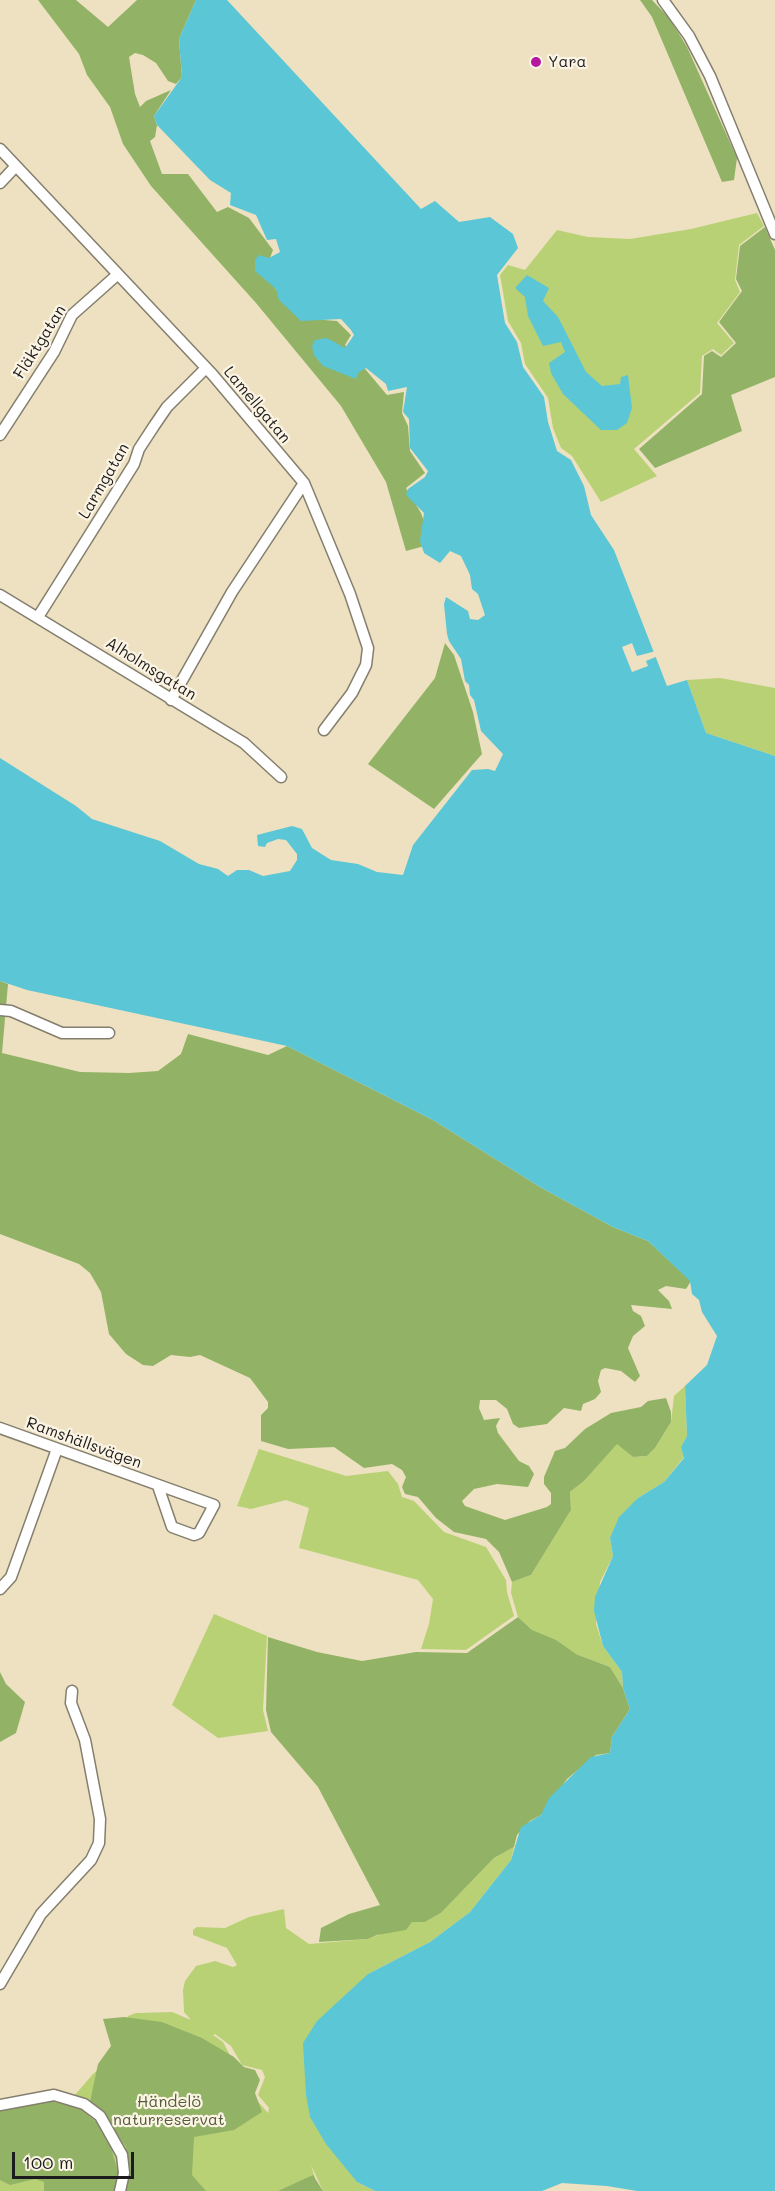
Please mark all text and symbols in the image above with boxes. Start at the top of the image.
place label: Yara [548,52,586,72]
marker: Yara [529,55,543,69]
street label: Fläktgatan [10,301,70,383]
street label: Lamellgatan [219,363,295,447]
street label: Larmgatan [75,440,133,522]
street label: Alholmsgatan [102,633,200,705]
street label: Ramshällsvägen [24,1413,144,1473]
park label: Händelö naturreservat [113,2092,225,2130]
scale bar [15,2140,136,2178]
text: 100 m [23,2150,73,2174]

